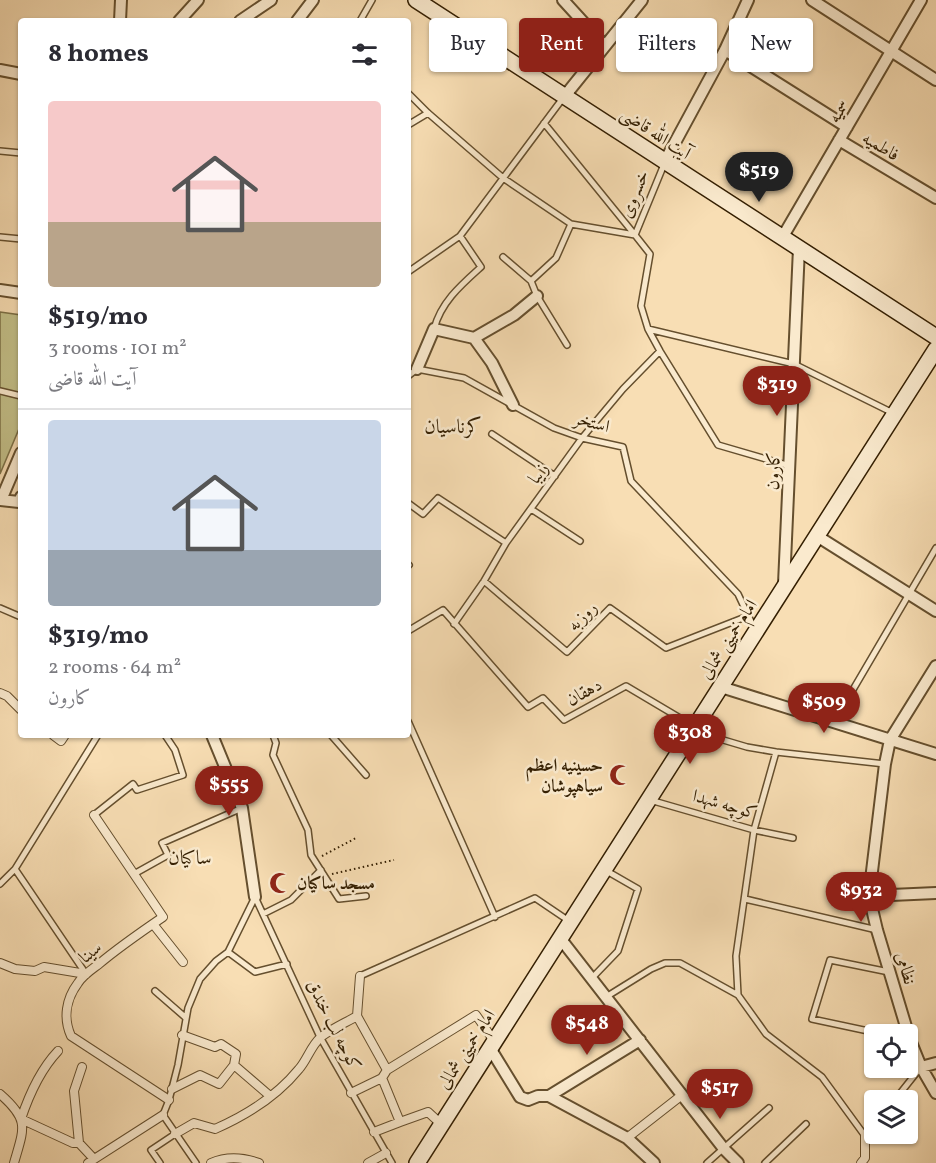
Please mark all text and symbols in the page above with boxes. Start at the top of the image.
chip: Buy [429,18,507,72]
chip: Rent [519,18,604,72]
chip: Filters [616,18,717,72]
chip: New [729,18,813,72]
text: 8 homes [48,36,149,72]
icon: filters [348,38,381,71]
street label: سمیه [823,95,856,128]
street label: آیت الله قاضی [615,100,699,168]
street label: فاطمیه [857,126,903,168]
icon: home [161,140,269,248]
pin: $519 [723,152,795,203]
text: $519 [739,157,779,185]
street label: خسروی [615,167,656,222]
text: $519/mo [48,299,148,335]
text: 3 rooms · 101 m² [48,335,187,363]
text: آیت الله قاضی [48,366,137,394]
pin: $319 [741,366,813,417]
text: $319 [757,371,797,399]
street label: استخر [569,406,612,440]
district label: کرناسیان [424,414,482,442]
street label: کارون [761,451,788,491]
street label: زیبا [523,458,556,490]
icon: home [161,459,269,567]
street label: امام خمینی شمالی [694,595,766,686]
street label: روزبه [562,596,604,638]
text: $319/mo [48,618,149,654]
text: 2 rooms · 64 m² [48,654,181,682]
street label: دهقان [562,673,607,713]
pin: $509 [788,683,860,734]
text: کارون [48,685,91,713]
text: $509 [802,688,846,716]
pin: $308 [654,714,726,765]
text: $308 [668,719,712,747]
place label: حسینیه اعظم سیاهپوشان [526,754,603,800]
mosque icon: حسینیه اعظم سیاهپوشان [608,763,632,787]
pin: $555 [193,766,265,817]
text: $555 [209,771,249,799]
street label: کوچه شهدا [689,784,760,827]
district label: ساکیان [168,845,212,873]
mosque icon: مسجد ساکیان [268,871,292,895]
place label: مسجد ساکیان [297,872,375,897]
pin: $932 [825,872,897,923]
text: $932 [840,877,882,905]
street label: سینا [74,936,108,970]
street label: نظامی [888,949,921,988]
street label: کوچه لب خندق [299,976,366,1075]
street label: امام خمینی شمالی [432,1005,504,1096]
pin: $548 [551,1005,623,1056]
text: $548 [565,1010,609,1038]
map controls [864,1024,918,1144]
button: locate [864,1024,918,1078]
pin: $517 [684,1069,756,1120]
text: $517 [701,1074,739,1102]
button: layers [864,1090,918,1144]

